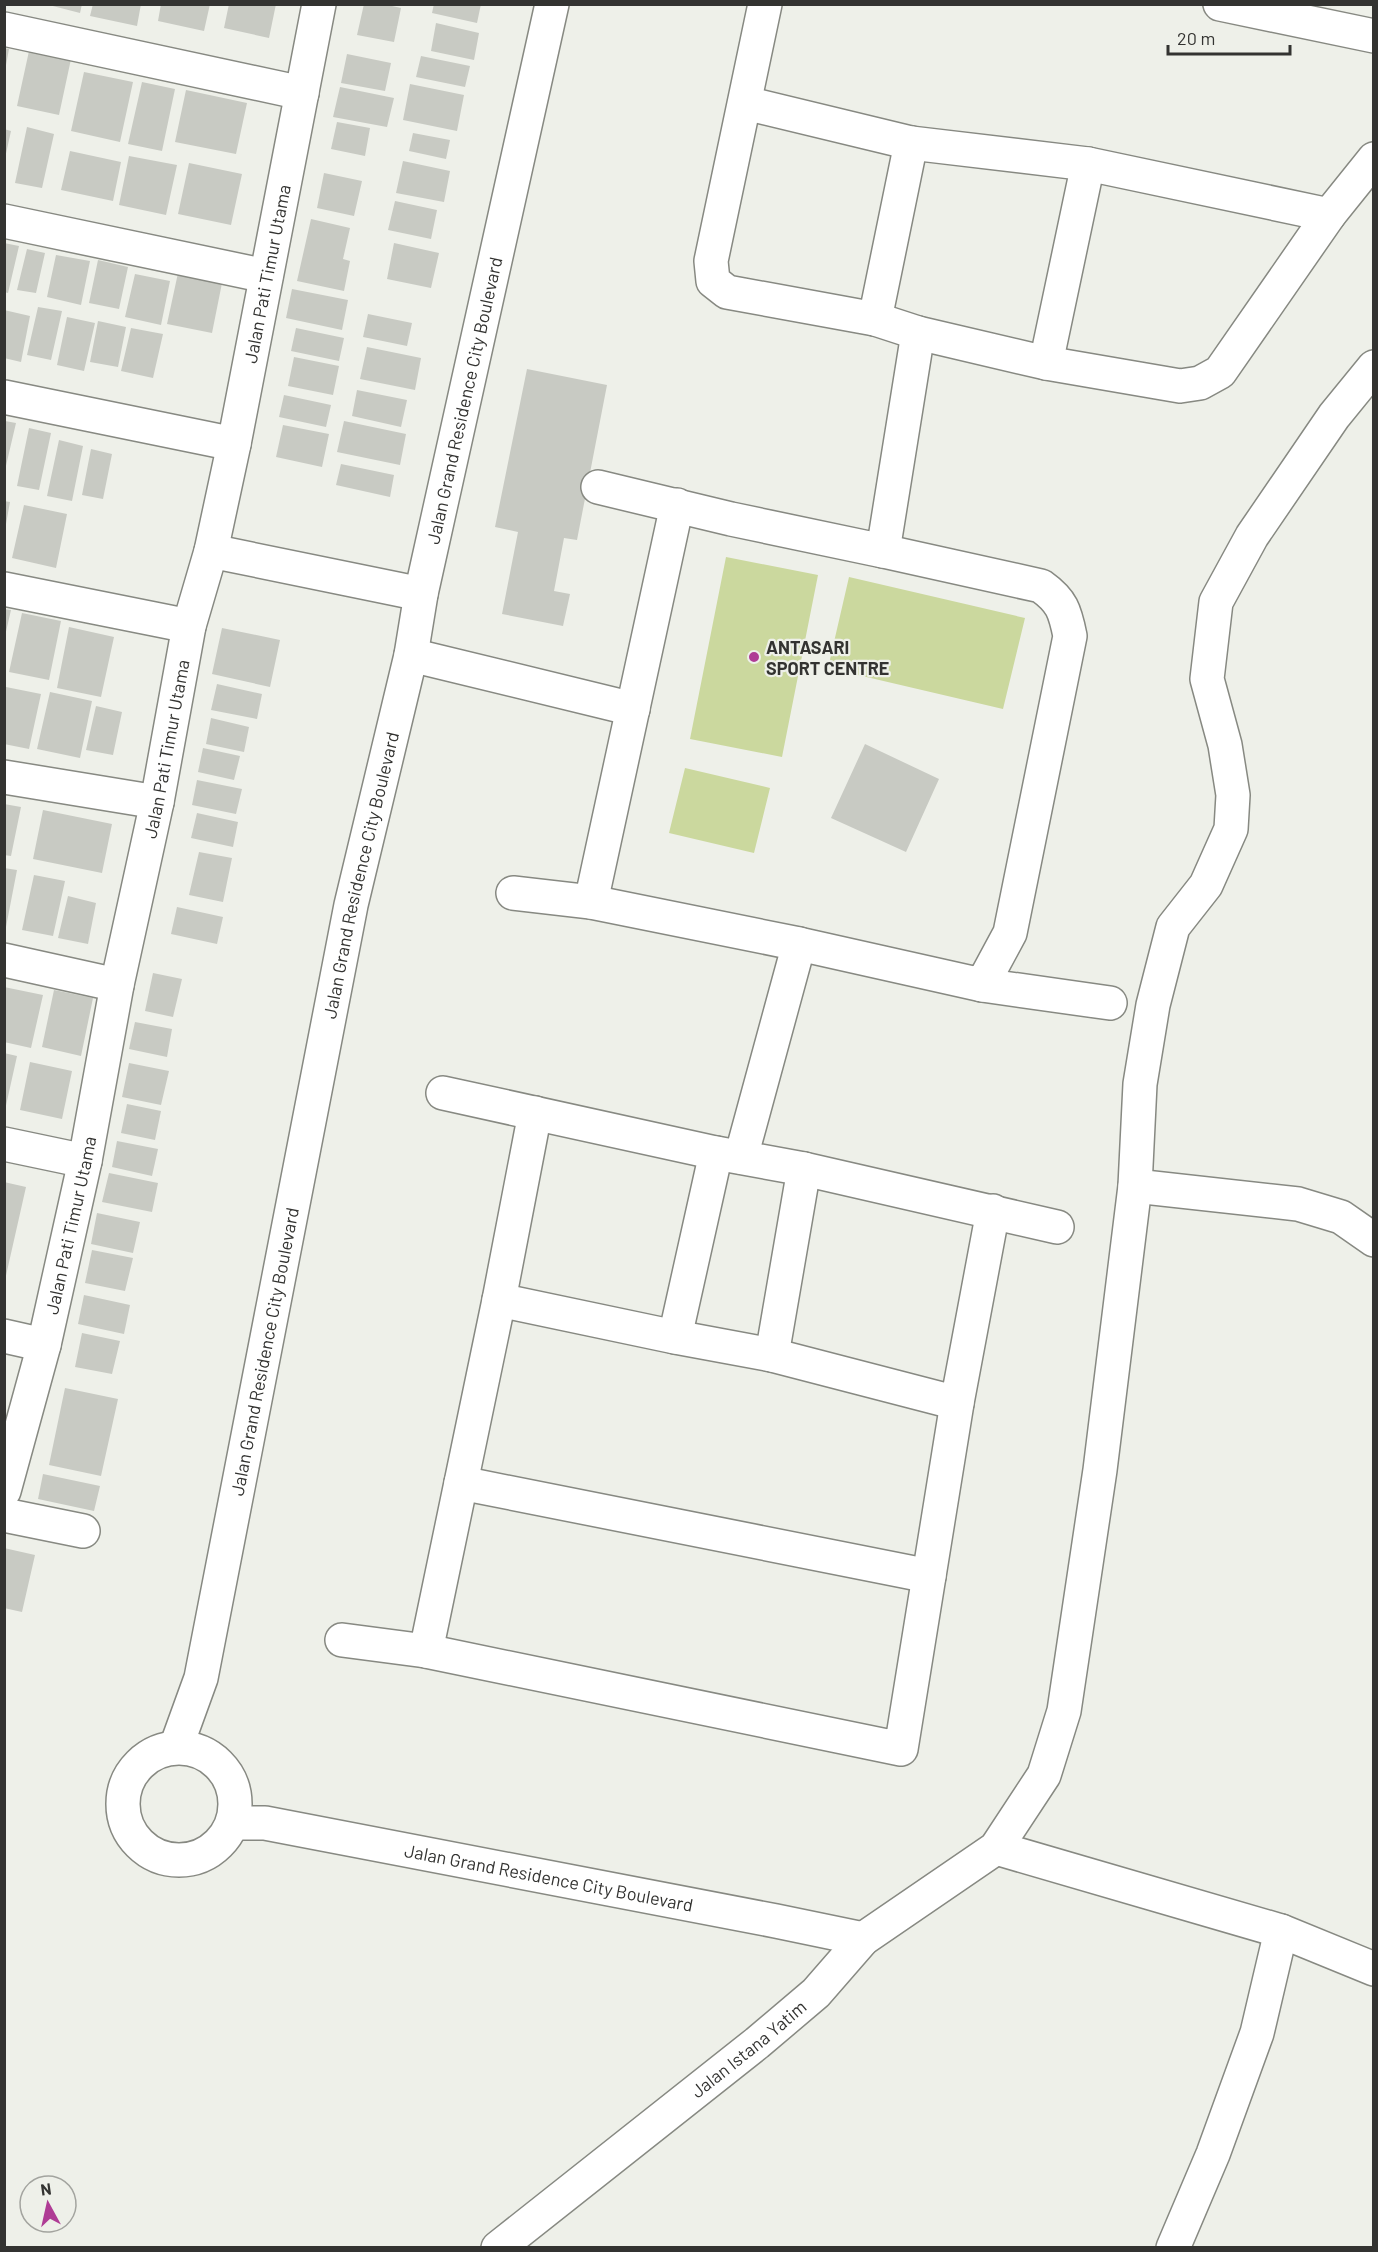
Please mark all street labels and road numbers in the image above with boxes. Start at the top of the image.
street label: Jalan Pati Timur Utama [239,182,295,365]
street label: Jalan Grand Residence City Boulevard [421,255,507,546]
street label: Jalan Pati Timur Utama [138,658,194,840]
street label: Jalan Grand Residence City Boulevard [318,729,403,1020]
street label: Jalan Pati Timur Utama [40,1135,100,1316]
street label: Jalan Grand Residence City Boulevard [226,1205,303,1498]
street label: Jalan Grand Residence City Boulevard [403,1839,695,1916]
street label: Jalan Istana Yatim [686,1995,811,2102]

